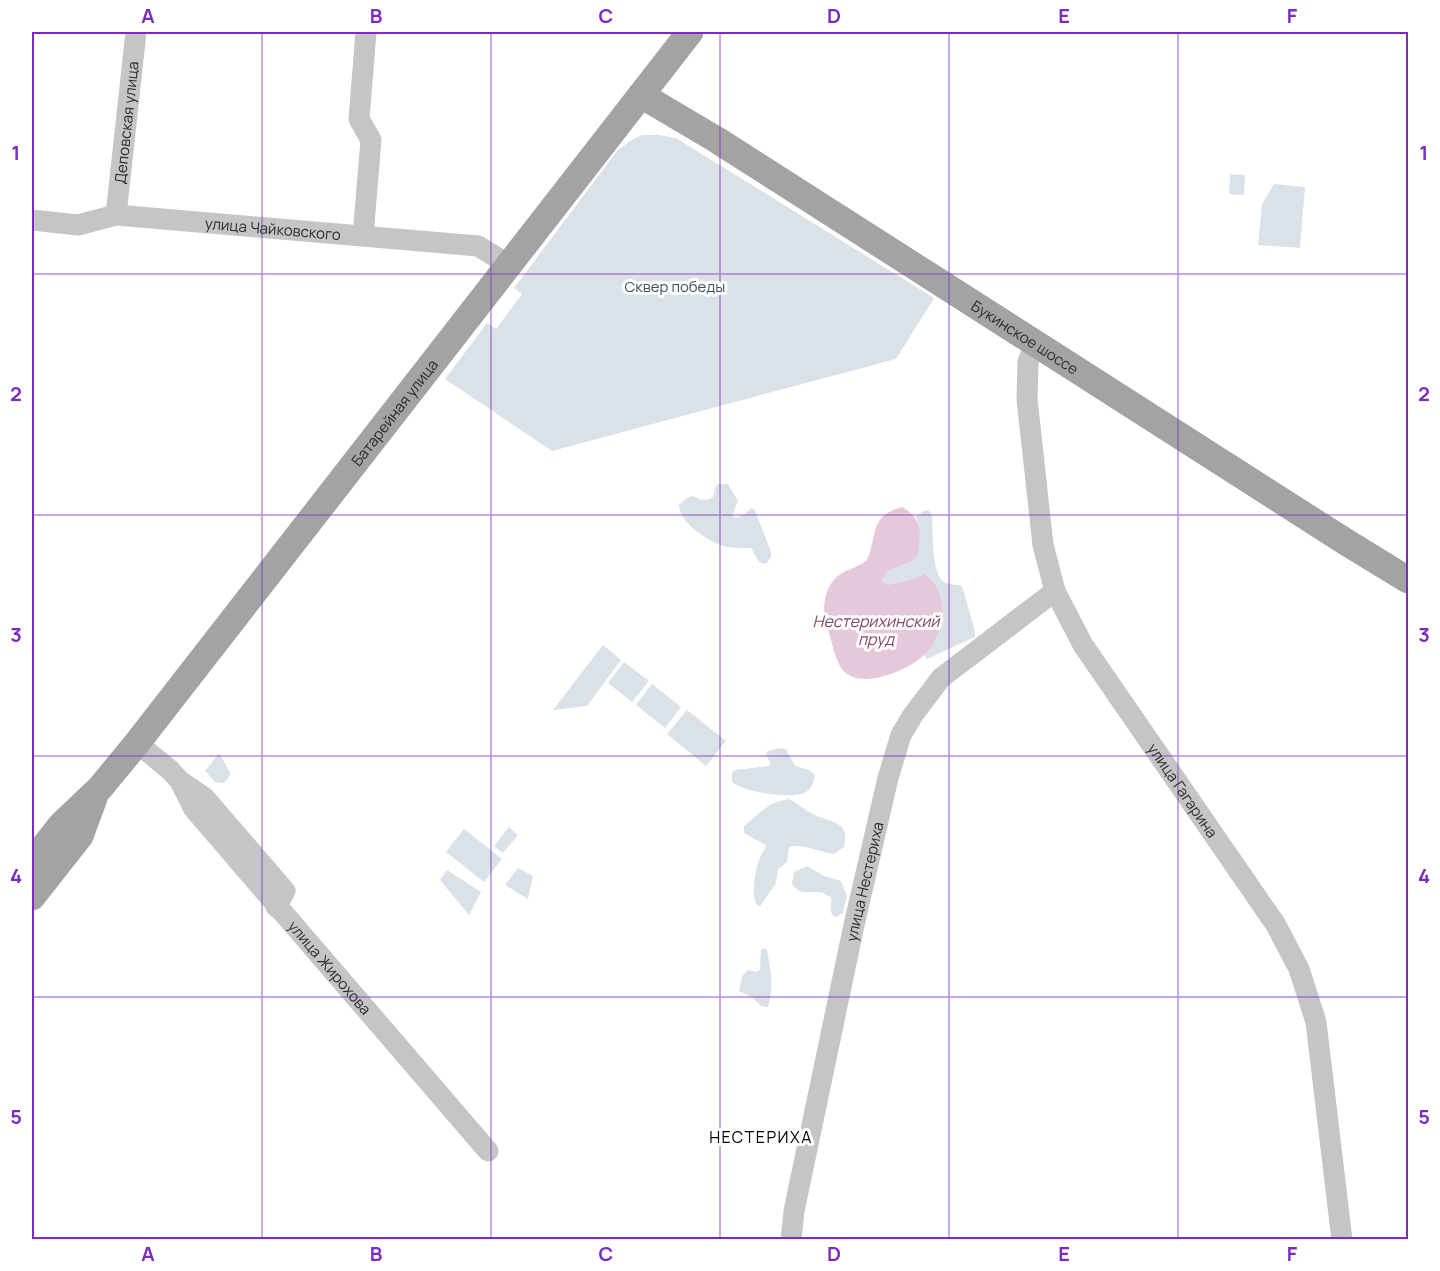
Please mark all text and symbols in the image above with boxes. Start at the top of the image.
text: A [141,2,155,29]
text: B [370,2,383,29]
text: C [599,2,613,29]
text: D [827,2,841,29]
text: E [1058,2,1070,29]
text: F [1287,2,1298,29]
street label: Деповская улица [109,60,143,185]
text: 1 [12,139,20,166]
text: 1 [1420,139,1428,166]
street label: улица Чайковского [204,212,342,245]
park label: Сквер победы [625,276,725,297]
street label: Букинское шоссе [967,295,1083,379]
street label: Батарейная улица [346,354,442,470]
text: 2 [10,380,22,407]
text: 2 [1418,380,1430,407]
water label: Нестерихинский пруд [813,610,941,650]
text: 3 [10,621,22,648]
text: 3 [1418,621,1430,648]
street label: улица Гагарина [1143,739,1223,842]
street label: улица Нестериха [840,820,888,943]
text: 4 [10,862,22,889]
text: 4 [1418,862,1430,889]
street label: улица Жирохова [284,916,376,1019]
text: 5 [10,1103,22,1130]
text: 5 [1418,1103,1430,1130]
district label: НЕСТЕРИХА [709,1126,813,1148]
text: A [141,1240,155,1267]
text: B [370,1240,383,1267]
text: C [599,1240,613,1267]
text: D [827,1240,841,1267]
text: E [1058,1240,1070,1267]
text: F [1287,1240,1298,1267]

